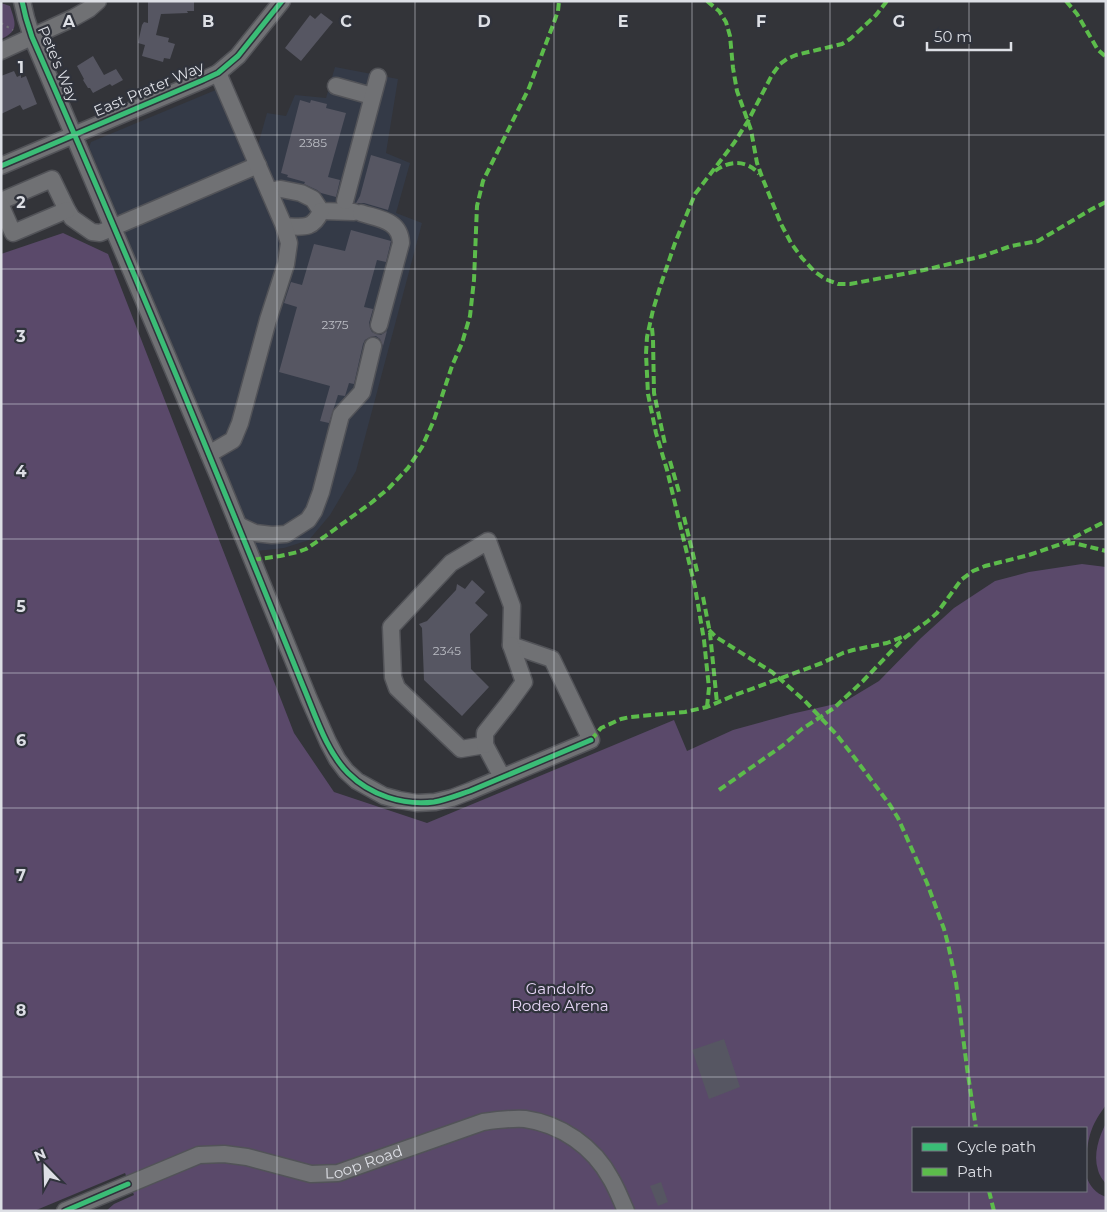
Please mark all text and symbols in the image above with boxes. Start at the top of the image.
text: A [62,12,76,31]
text: B [202,12,214,31]
text: C [340,12,352,31]
text: D [477,12,491,31]
text: E [618,12,628,31]
text: F [756,12,766,31]
text: G [893,12,905,31]
scale bar [927,20,1011,52]
street label: Pete's Way [34,23,83,106]
text: 50 m [934,27,972,46]
street label: East Prater Way [91,56,208,120]
text: 1 [18,58,24,77]
house number: 2385 [299,135,327,150]
text: 2 [16,193,26,212]
house number: 2375 [321,317,349,332]
text: 3 [15,327,26,346]
text: 4 [15,462,27,481]
text: 5 [16,597,26,616]
house number: 2345 [433,643,461,658]
text: 6 [16,731,26,750]
text: 7 [16,866,26,885]
park label: Gandolfo Rodeo Arena [511,979,609,1015]
text: 8 [16,1001,26,1020]
legend [912,1127,1087,1192]
text: Cycle path [957,1137,1036,1156]
street label: Loop Road [325,1141,405,1183]
north arrow [20,1142,70,1192]
text: N [31,1145,49,1166]
text: Path [957,1162,993,1181]

